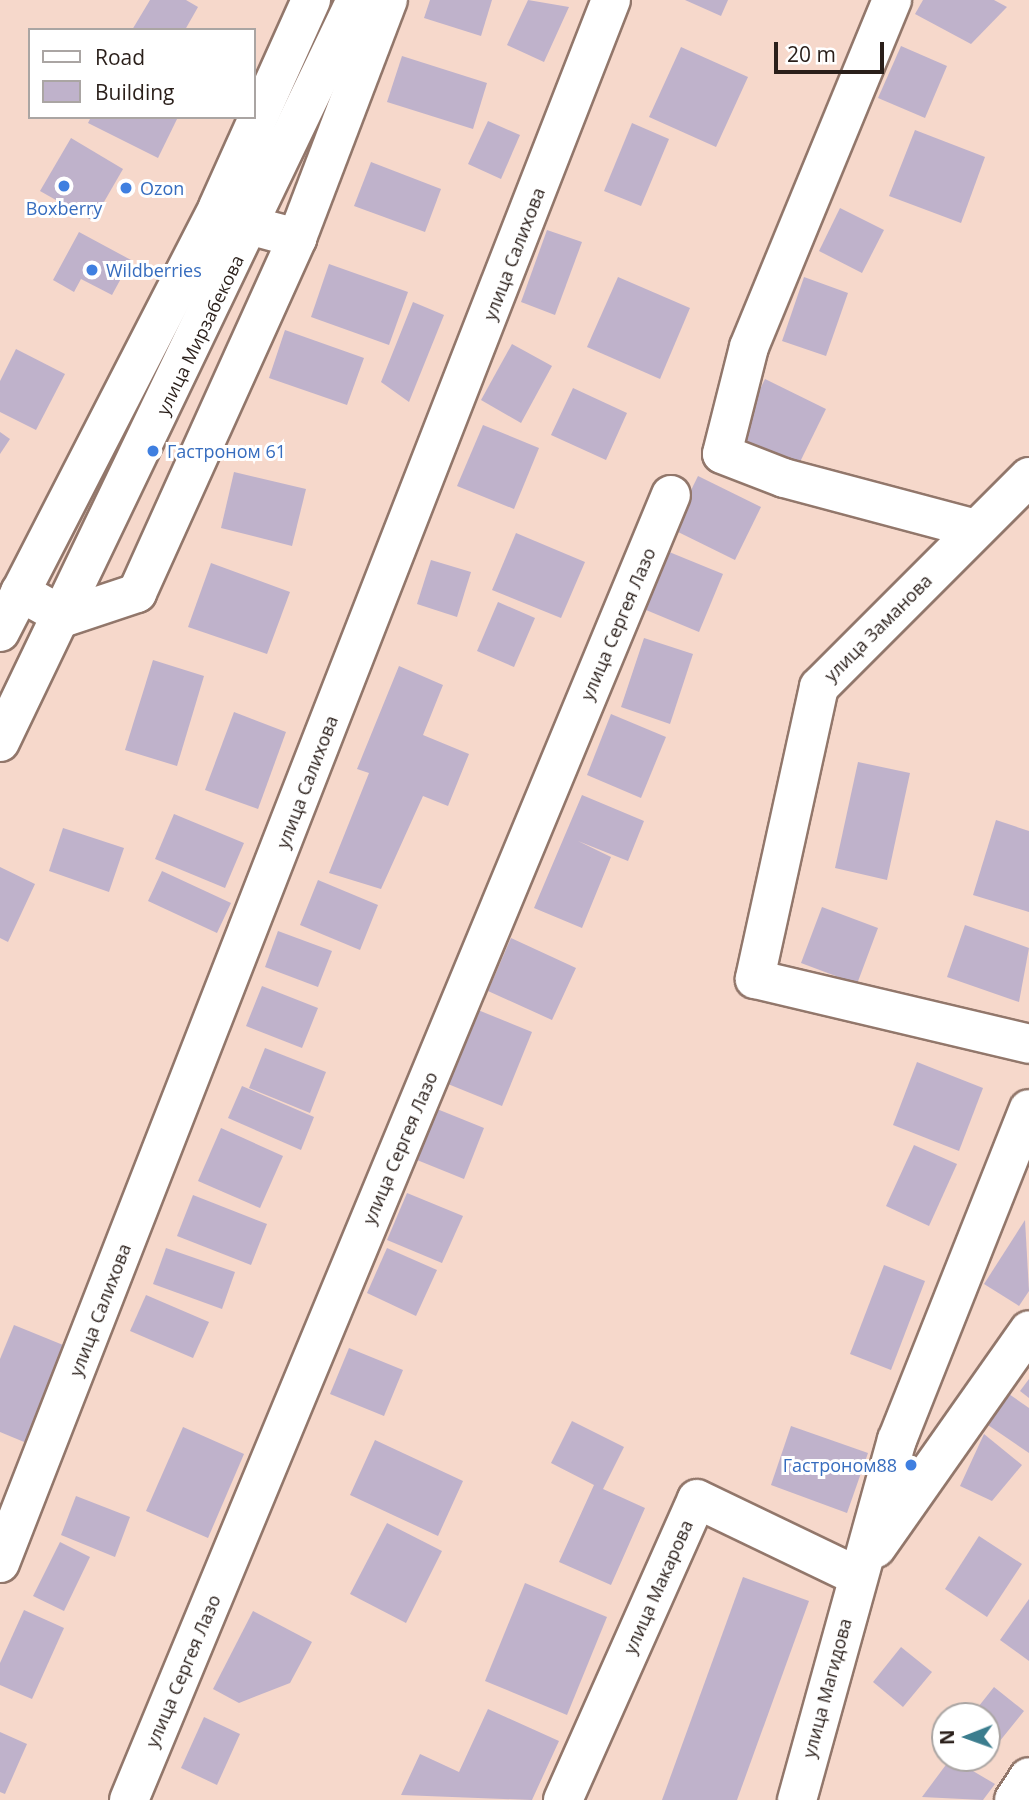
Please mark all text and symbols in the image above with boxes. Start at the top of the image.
legend [28,28,256,119]
scale bar [777,28,887,72]
text: 20 m [787,40,836,68]
text: Road [95,43,145,71]
text: Building [95,78,174,106]
place label: Ozon [140,177,184,199]
marker: Boxberry [56,178,72,194]
marker: Ozon [118,180,134,196]
street label: улица Салихова [479,185,549,323]
place label: Boxberry [26,197,102,219]
street label: улица Мирзабекова [152,251,248,419]
place label: Wildberries [106,259,202,281]
marker: Wildberries [84,262,100,278]
place label: Гастроном 61 [167,440,286,462]
marker: Гастроном 61 [145,443,161,459]
street label: улица Сергея Лазо [576,544,660,704]
street label: улица Заманова [820,570,936,686]
street label: улица Салихова [272,713,342,851]
street label: улица Сергея Лазо [358,1068,442,1228]
street label: улица Салихова [65,1241,135,1379]
place label: Гастроном88 [783,1454,897,1476]
marker: Гастроном88 [903,1457,919,1473]
street label: улица Макарова [619,1517,697,1657]
street label: улица Сергея Лазо [141,1591,225,1751]
street label: улица Магидова [798,1616,856,1760]
north arrow [931,1702,1001,1772]
text: N [934,1729,960,1745]

